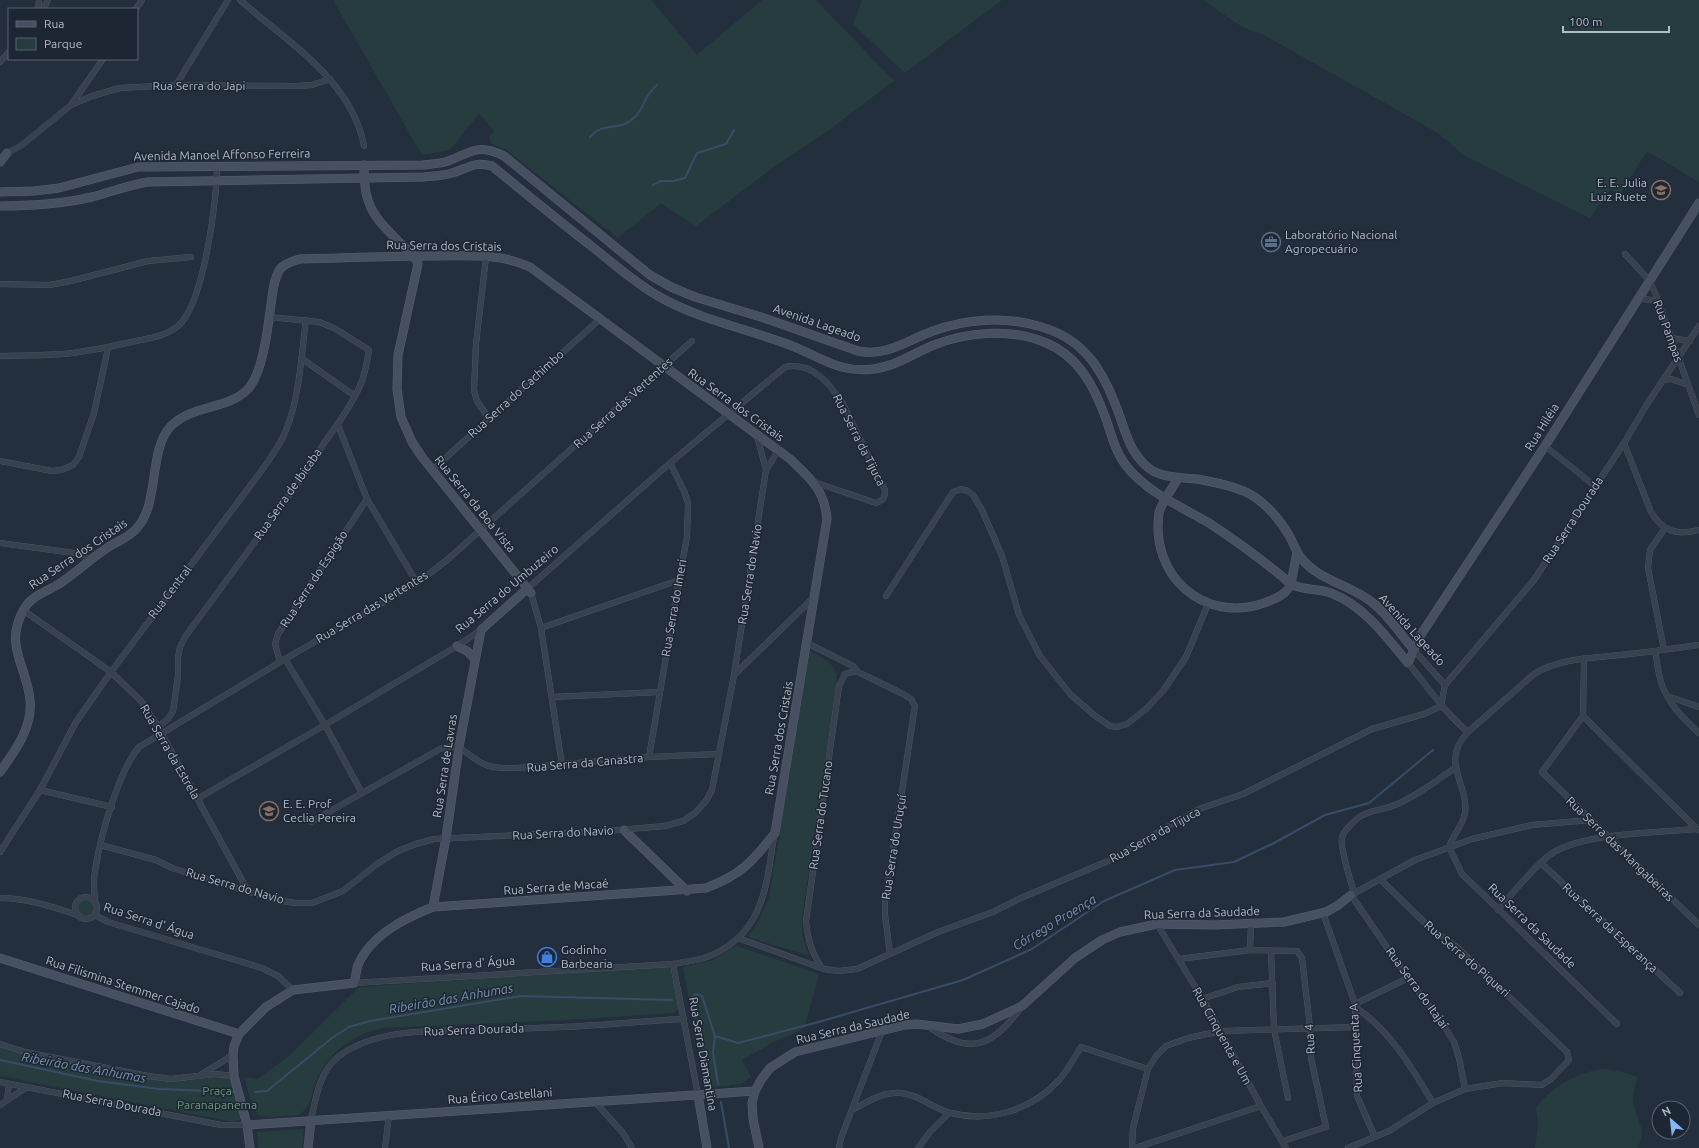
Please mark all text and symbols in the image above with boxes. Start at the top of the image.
legend [8,8,138,60]
scale bar [1563,8,1669,34]
text: 100 m [1569,15,1602,28]
text: Rua [44,17,65,30]
text: Parque [44,37,82,50]
street label: Rua Serra do Japi [153,79,246,92]
street label: Avenida Manoel Affonso Ferreira [133,146,311,163]
place label: E. E. Julia Luiz Ruete [1591,176,1647,203]
school or university icon: E. E. Julia Luiz Ruete [1650,179,1672,201]
place label: Laboratório Nacional Agropecuário [1285,228,1397,255]
office icon: Laboratório Nacional Agropecuário [1260,231,1282,253]
street label: Rua Serra dos Cristais [386,238,502,253]
street label: Rua Pampas [1651,298,1686,364]
street label: Avenida Lageado [772,301,863,344]
street label: Rua Serra do Cachimbo [465,347,566,440]
street label: Rua Serra das Vertentes [571,355,675,450]
street label: Rua Serra dos Cristais [686,365,787,444]
street label: Rua Serra da Tijuca [831,392,888,488]
street label: Rua Hiléia [1522,401,1561,453]
street label: Rua Serra de Ibicaba [251,446,324,542]
street label: Rua Serra da Boa Vista [432,453,518,555]
street label: Rua Serra Dourada [1540,474,1605,565]
street label: Rua Serra dos Cristais [26,516,129,591]
street label: Rua Serra do Navio [735,523,764,625]
street label: Rua Serra do Espigão [277,528,350,630]
street label: Rua Serra do Umbuzeiro [453,542,561,635]
street label: Rua Serra do Imeri [659,558,688,658]
street label: Rua Central [146,563,194,621]
street label: Rua Serra das Vertentes [313,568,430,645]
street label: Avenida Lageado [1377,591,1448,668]
street label: Rua Serra dos Cristais [762,680,795,796]
street label: Rua Serra da Estrela [138,702,203,801]
street label: Rua Serra de Lavras [430,713,459,819]
street label: Rua Serra da Canastra [526,751,644,774]
street label: Rua Serra do Tucano [806,760,835,870]
street label: Rua Serra do Uruçuí [879,793,908,900]
street label: Rua Serra das Mangabeiras [1564,794,1677,903]
place label: E. E. Prof Ceclia Pereira [283,797,356,824]
school or university icon: E. E. Prof Ceclia Pereira [258,800,280,822]
street label: Rua Serra da Tijuca [1107,804,1202,865]
street label: Rua Serra do Navio [512,823,614,842]
street label: Rua Serra do Navio [185,865,286,906]
street label: Rua Serra de Macaé [503,876,609,897]
street label: Rua Serra da Esperança [1560,880,1660,975]
street label: Rua Serra da Saudade [1486,881,1579,971]
water label: Córrego Proença [1010,892,1098,952]
street label: Rua Serra d' Água [102,900,196,941]
street label: Rua Serra da Saudade [1144,904,1260,921]
street label: Rua Serra do Piqueri [1422,918,1513,999]
place label: Godinho Barbearia [561,943,613,970]
street label: Rua Serra do Itajaí [1384,945,1452,1032]
shop icon: Godinho Barbearia [536,946,558,968]
street label: Rua Filismina Stemmer Cajado [44,953,202,1016]
street label: Rua Serra d' Água [420,954,516,973]
water label: Ribeirão das Anhumas [388,980,515,1016]
street label: Rua Cinquenta e Um [1190,985,1255,1087]
street label: Rua Serra Diamantina [687,996,720,1112]
street label: Rua Cinquenta A [1347,1003,1364,1093]
street label: Rua Serra da Saudade [795,1007,911,1046]
street label: Rua Serra Dourada [424,1021,524,1038]
street label: Rua 4 [1302,1023,1317,1054]
water label: Ribeirão das Anhumas [21,1049,148,1085]
park label: Praça Paranapanema [177,1084,257,1111]
street label: Rua Érico Castellani [447,1085,553,1106]
street label: Rua Serra Dourada [62,1087,163,1118]
north arrow [1651,1100,1691,1140]
text: N [1660,1104,1673,1118]

